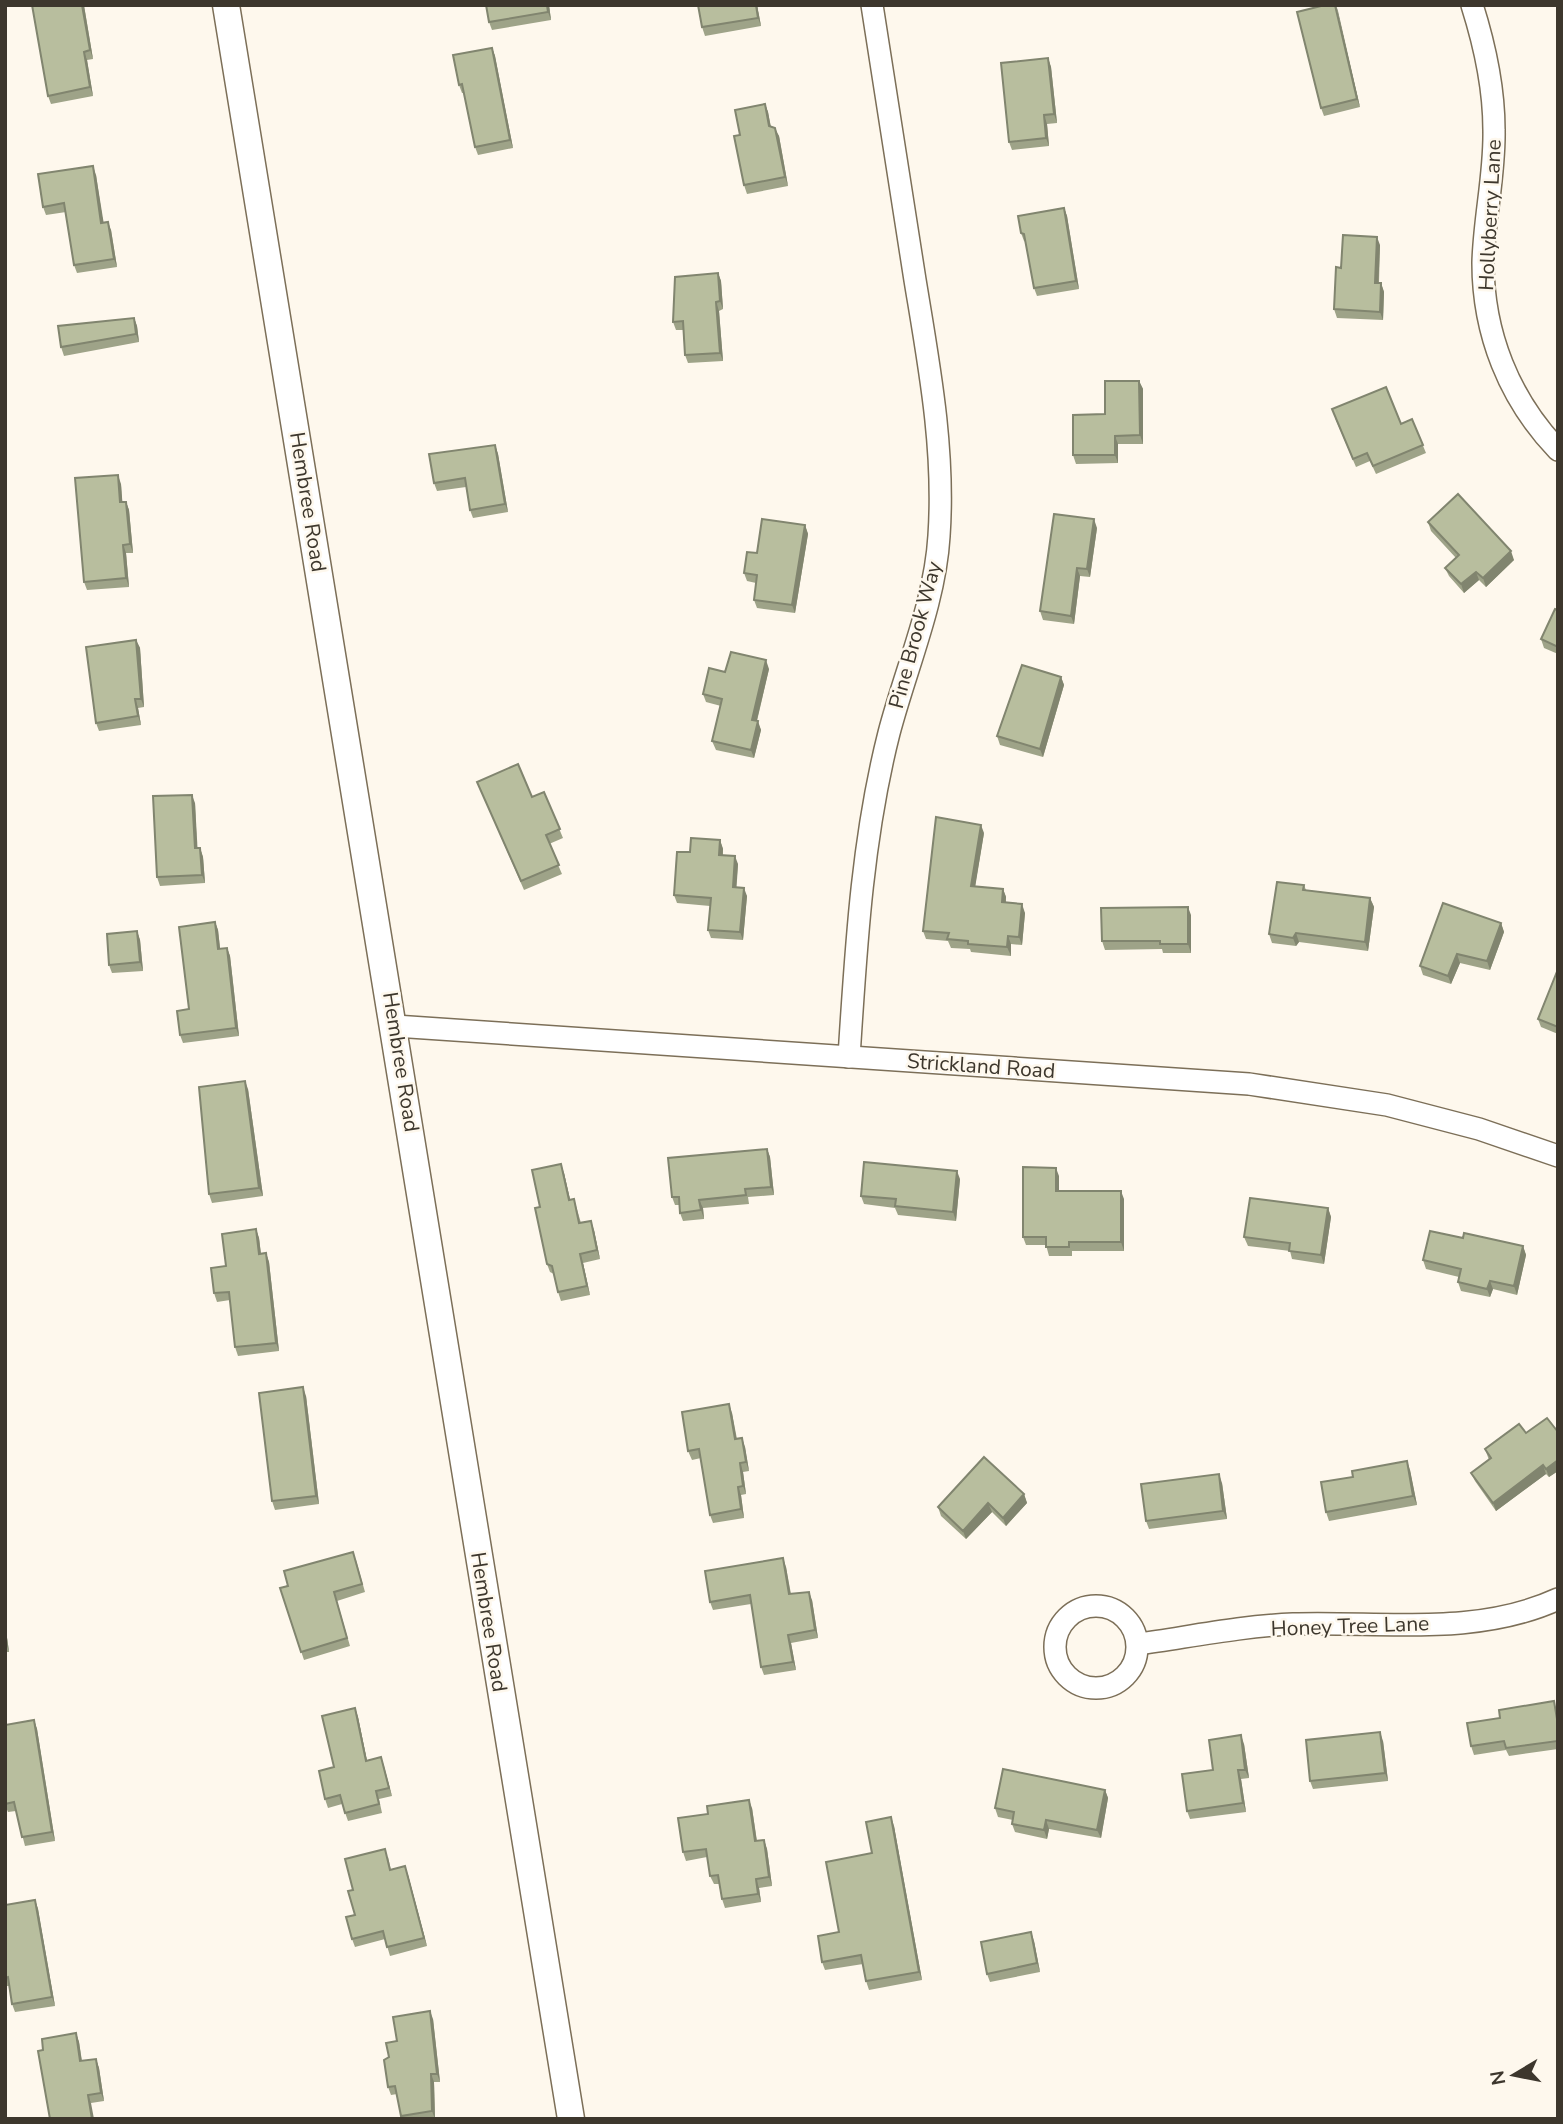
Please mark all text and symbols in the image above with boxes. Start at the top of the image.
street label: Hollyberry Lane [1472,139,1508,291]
street label: Hembree Road [283,430,333,574]
street label: Pine Brook Way [882,558,948,712]
street label: Hembree Road [376,990,426,1134]
street label: Strickland Road [906,1047,1056,1085]
street label: Hembree Road [464,1550,514,1694]
street label: Honey Tree Lane [1270,1609,1430,1643]
north arrow [1479,2040,1549,2110]
text: N [1484,2069,1512,2087]

